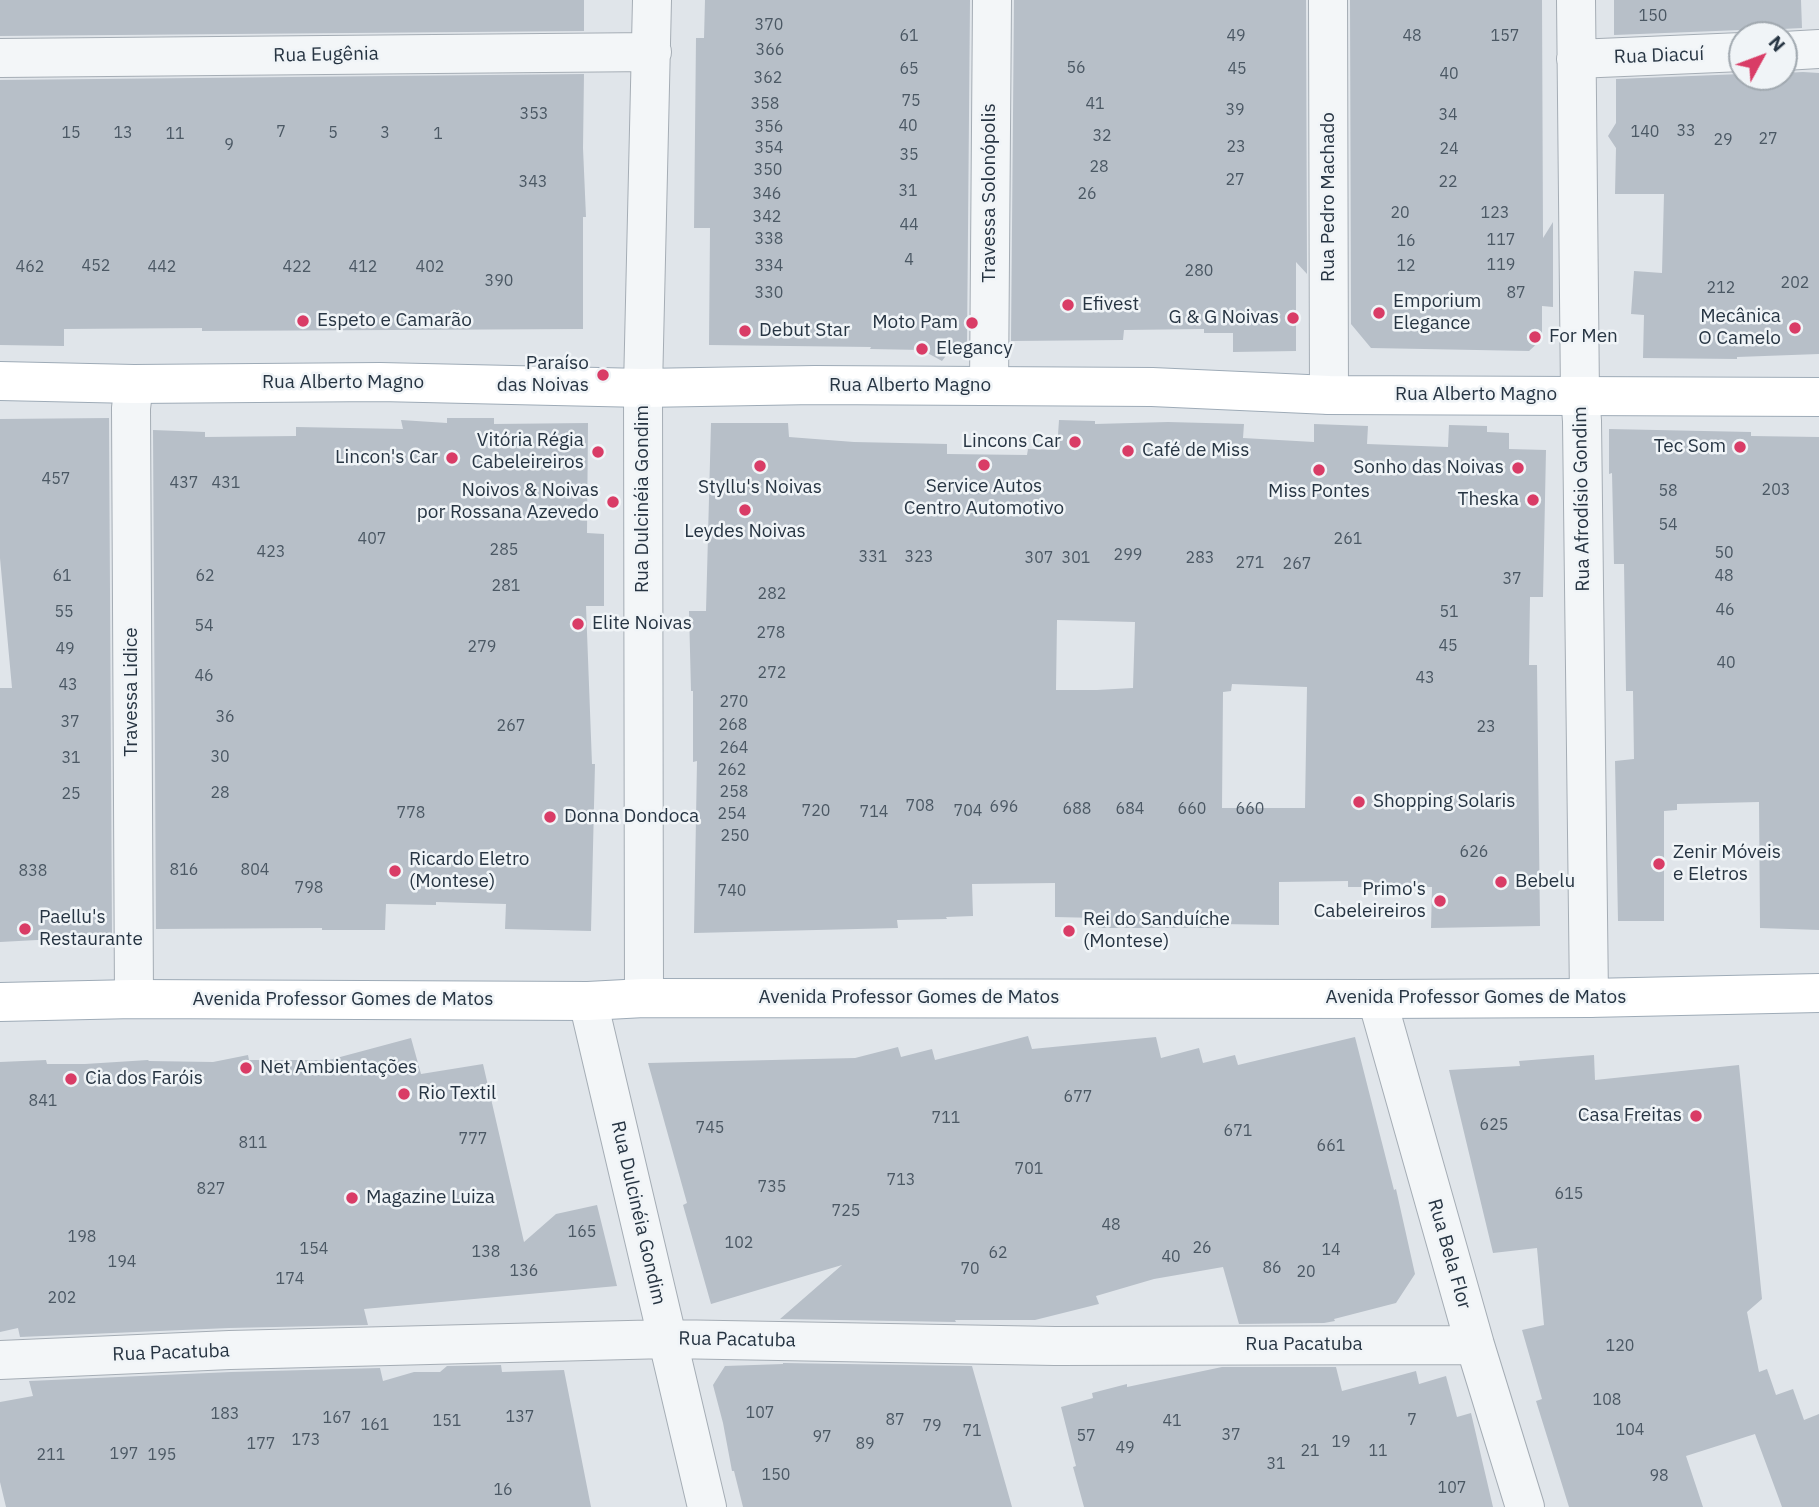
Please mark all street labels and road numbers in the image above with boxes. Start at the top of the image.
street label: Rua Eugênia [273,43,379,67]
street label: Rua Diacuí [1613,43,1705,69]
street label: Travessa Solonópolis [979,103,1001,283]
street label: Rua Pedro Machado [1318,112,1340,282]
street label: Rua Alberto Magno [262,372,424,394]
street label: Rua Alberto Magno [829,375,991,397]
street label: Rua Alberto Magno [1395,384,1557,406]
street label: Rua Dulcinéia Gondim [632,405,654,593]
street label: Rua Afrodísio Gondim [1569,406,1595,592]
street label: Travessa Lidice [121,627,143,757]
street label: Avenida Professor Gomes de Matos [759,987,1059,1009]
street label: Avenida Professor Gomes de Matos [1326,987,1626,1009]
street label: Avenida Professor Gomes de Matos [193,989,493,1011]
street label: Rua Dulcinéia Gondim [606,1119,670,1307]
street label: Rua Bela Flor [1422,1196,1476,1312]
street label: Rua Pacatuba [678,1328,796,1352]
street label: Rua Pacatuba [1245,1334,1363,1356]
street label: Rua Pacatuba [112,1340,230,1366]

